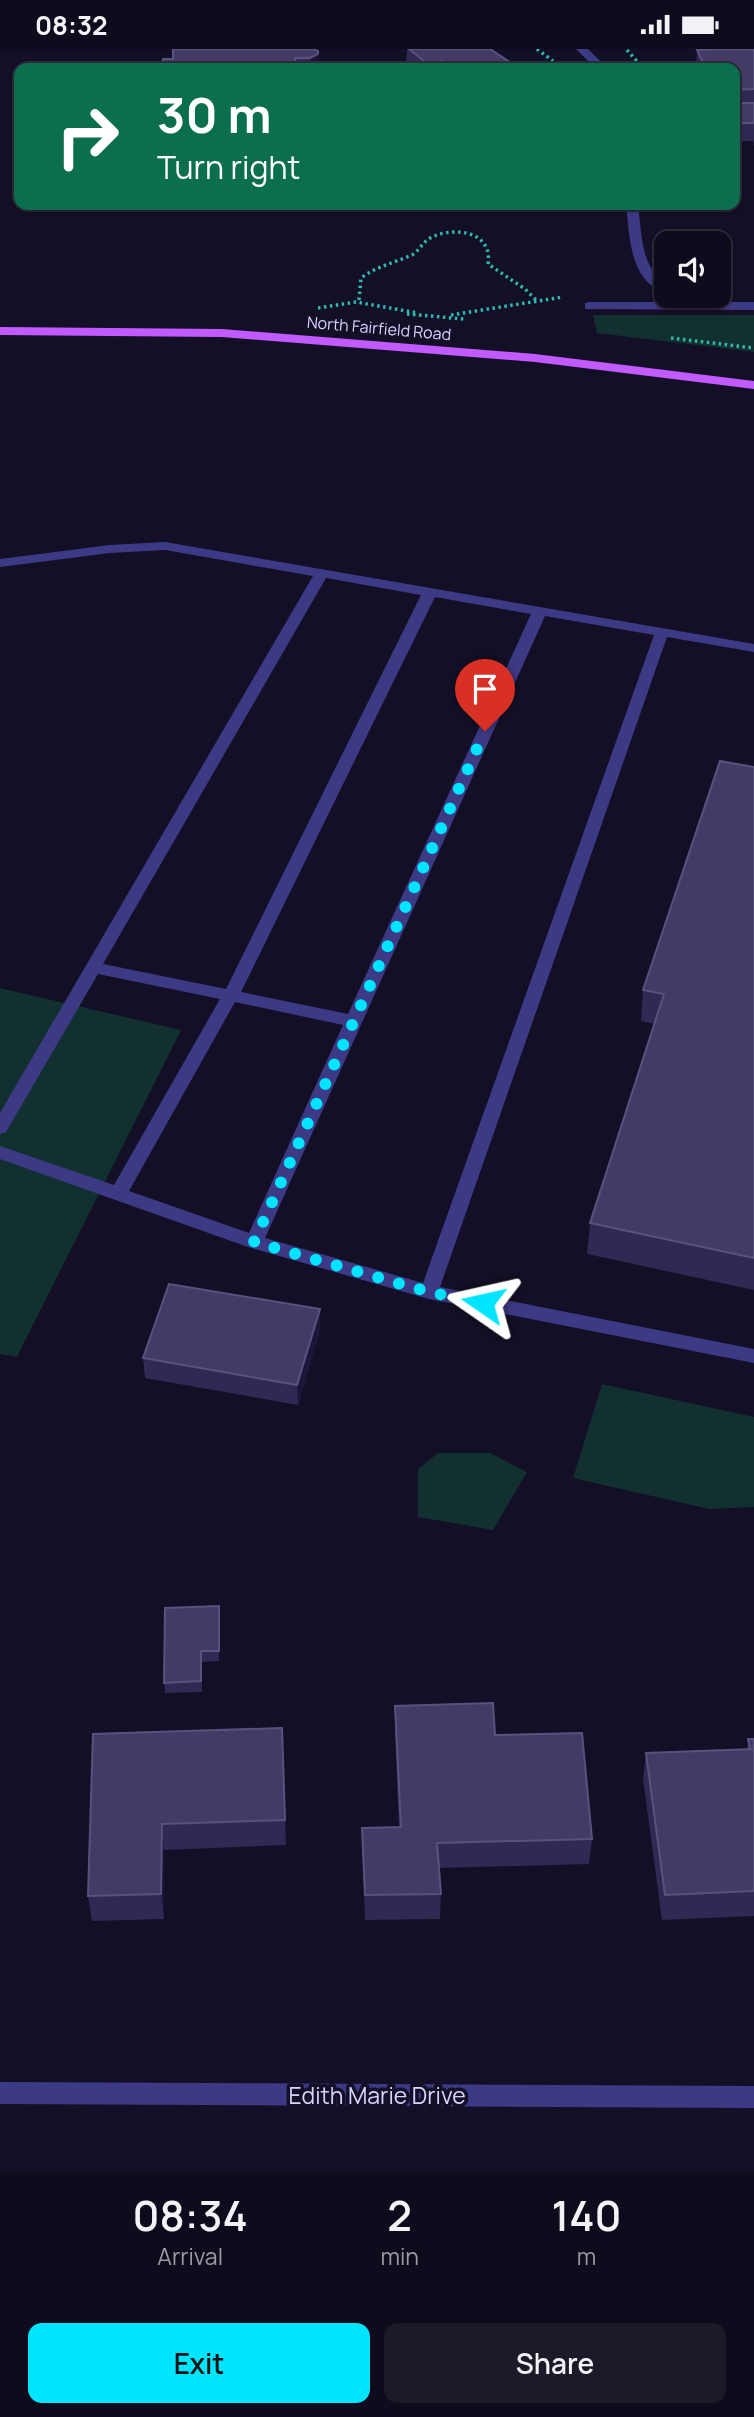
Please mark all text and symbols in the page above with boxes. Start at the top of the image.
text: 08:32 [35,7,108,43]
text: 30 m [157,81,272,148]
icon: right [42,91,133,182]
text: Turn right [157,145,300,189]
map controls [654,231,731,308]
button: sound [654,231,731,308]
street label: North Fairfield Road [306,311,452,345]
pin [455,659,515,731]
icon: arrive [466,670,504,708]
position arrow [446,1266,520,1340]
street label: Edith Marie Drive [288,2079,466,2111]
text: 08:34 [133,2186,248,2244]
text: 2 [387,2186,412,2244]
text: 140 [551,2186,621,2244]
text: Arrival [157,2240,223,2272]
text: min [380,2240,419,2272]
text: m [577,2240,596,2272]
button: Exit [28,2323,370,2403]
button: Share [384,2323,726,2403]

